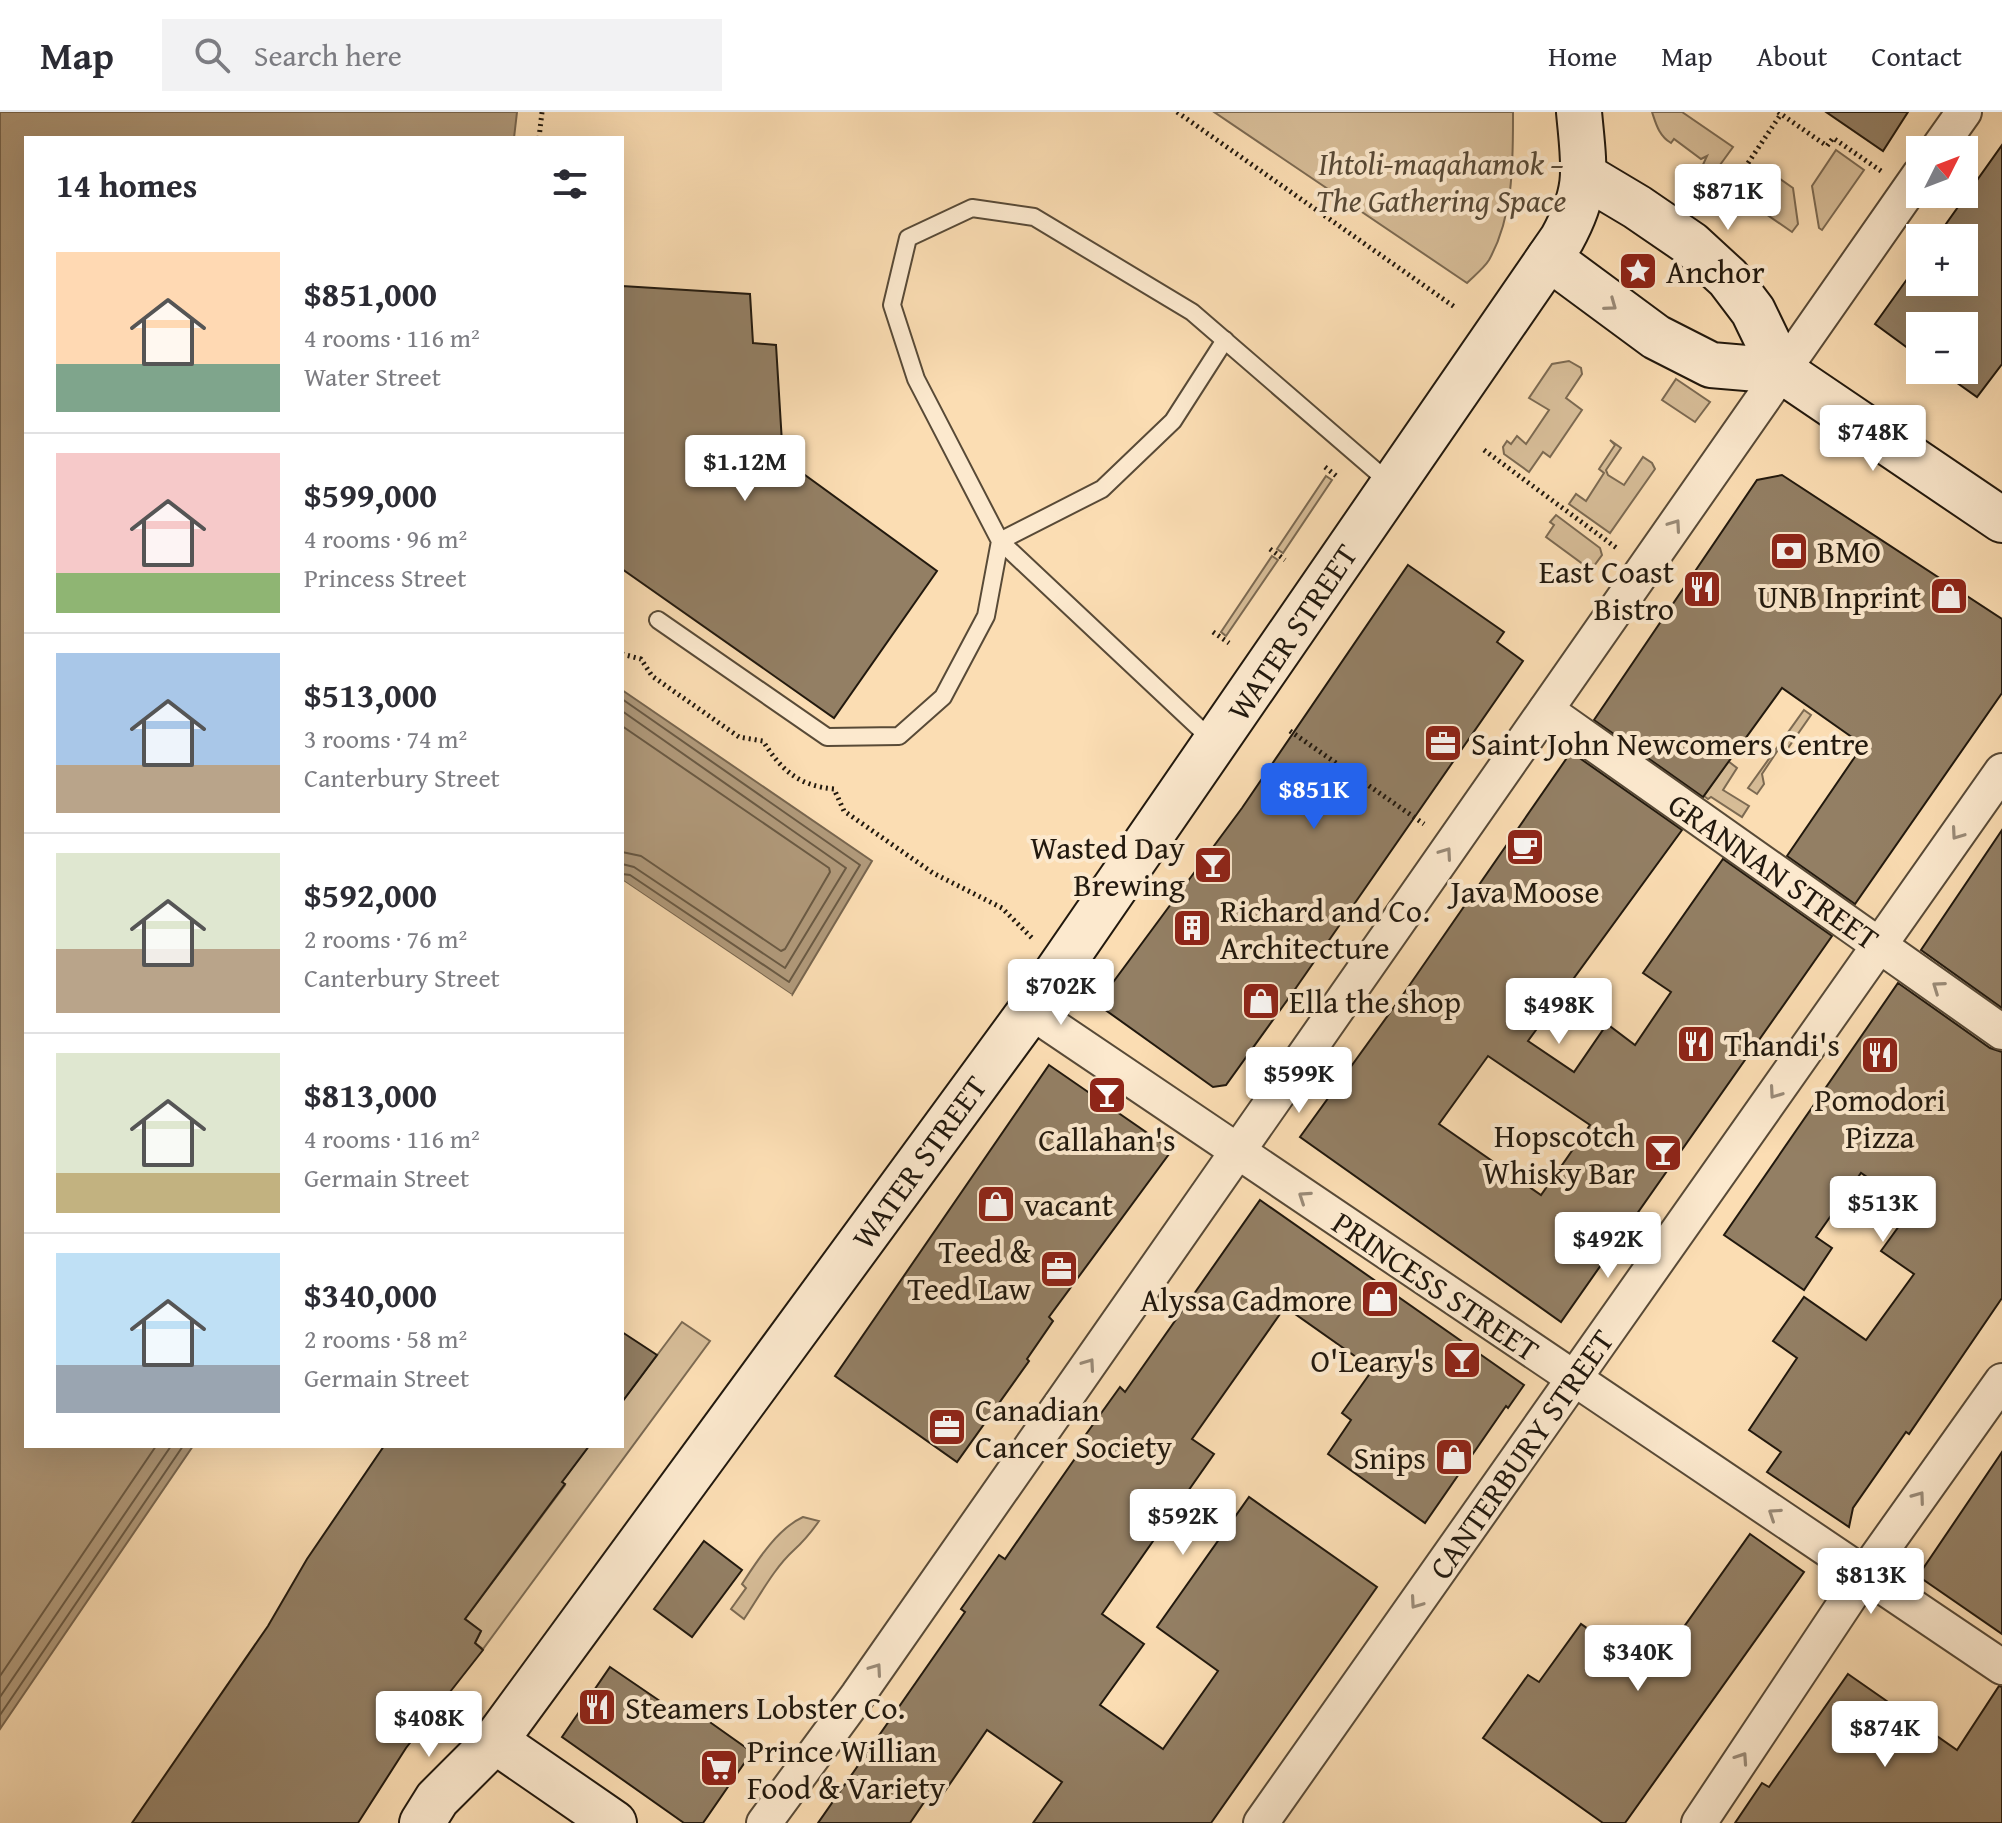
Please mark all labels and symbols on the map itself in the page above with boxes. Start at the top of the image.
north arrow [1906,136,1978,208]
park label: Ihtoli-maqahamok – The Gathering Space [1316,140,1566,224]
pin: $871K [1672,164,1784,232]
place label: Anchor [1666,248,1765,295]
place icon: Anchor [1617,250,1659,292]
one-way arrow [1602,295,1617,310]
pin: $748K [1817,405,1929,473]
pin: $1.12M [680,435,810,503]
one-way arrow [1665,519,1680,533]
place label: BMO [1817,528,1881,575]
bank icon: BMO [1768,530,1810,572]
street label: WATER STREET [1215,534,1369,730]
place label: East Coast Bistro [1539,548,1674,632]
restaurant icon: East Coast Bistro [1681,568,1723,610]
place label: UNB Inprint [1757,573,1921,620]
shop icon: UNB Inprint [1928,575,1970,617]
place label: Saint John Newcomers Centre [1471,720,1869,767]
office icon: Saint John Newcomers Centre [1422,722,1464,764]
pin: $851K [1258,763,1370,831]
street label: GRANNAN STREET [1659,781,1889,961]
place label: Wasted Day Brewing [1030,824,1185,908]
cafe icon: Java Moose [1504,826,1546,868]
one-way arrow [1952,826,1967,840]
bar icon: Wasted Day Brewing [1192,844,1234,886]
one-way arrow [1436,847,1451,861]
place label: Java Moose [1447,868,1599,915]
place label: Richard and Co. Architecture [1220,887,1430,971]
building icon: Richard and Co. Architecture [1171,907,1213,949]
pin: $702K [1005,959,1117,1027]
place label: Ella the shop [1289,978,1461,1025]
pin: $498K [1503,978,1615,1046]
shop icon: Ella the shop [1240,980,1282,1022]
one-way arrow [1933,982,1947,997]
place label: Thandi's [1724,1021,1840,1068]
restaurant icon: Thandi's [1675,1023,1717,1065]
restaurant icon: Pomodori Pizza [1859,1034,1901,1076]
pin: $599K [1243,1047,1355,1115]
street label: WATER STREET [840,1065,998,1259]
bar icon: Callahan's [1086,1074,1128,1116]
place label: Pomodori Pizza [1814,1076,1946,1160]
one-way arrow [1770,1084,1785,1098]
place label: Hopscotch Whisky Bar [1482,1112,1635,1196]
place label: Callahan's [1038,1116,1176,1163]
bar icon: Hopscotch Whisky Bar [1642,1132,1684,1174]
pin: $513K [1827,1176,1939,1244]
place label: vacant [1024,1181,1113,1228]
shop icon: vacant [975,1183,1017,1225]
one-way arrow [1298,1192,1312,1207]
street label: PRINCESS STREET [1323,1199,1549,1373]
pin: $492K [1552,1212,1664,1280]
place label: Teed & Teed Law [907,1228,1031,1312]
office icon: Teed & Teed Law [1038,1248,1080,1290]
place label: Alyssa Cadmore [1140,1276,1352,1323]
shop icon: Alyssa Cadmore [1359,1278,1401,1320]
street label: CANTERBURY STREET [1417,1319,1625,1589]
place label: O'Leary's [1311,1337,1434,1384]
bar icon: O'Leary's [1441,1339,1483,1381]
one-way arrow [1079,1359,1094,1373]
place label: Canadian Cancer Society [975,1386,1172,1470]
office icon: Canadian Cancer Society [926,1406,968,1448]
place label: Snips [1353,1434,1426,1481]
shop icon: Snips [1433,1436,1475,1478]
pin: $592K [1127,1489,1239,1557]
one-way arrow [1909,1491,1924,1505]
one-way arrow [1769,1509,1783,1524]
pin: $813K [1815,1548,1927,1616]
one-way arrow [1411,1594,1426,1609]
pin: $340K [1582,1625,1694,1693]
one-way arrow [866,1664,881,1678]
place label: Steamers Lobster Co. [625,1684,905,1731]
restaurant icon: Steamers Lobster Co. [576,1686,618,1728]
pin: $408K [373,1691,485,1759]
pin: $874K [1829,1701,1941,1769]
place label: Prince Willian Food & Variety [747,1727,945,1811]
supermarket icon: Prince Willian Food & Variety [698,1747,740,1789]
one-way arrow [1732,1752,1747,1767]

